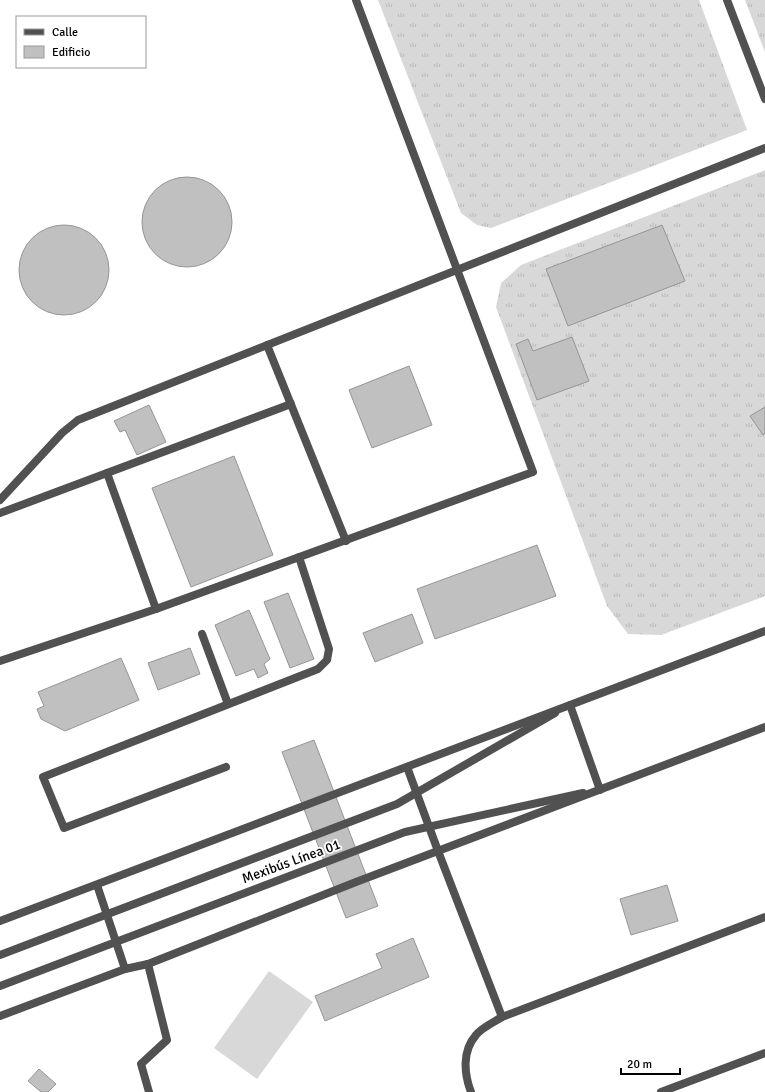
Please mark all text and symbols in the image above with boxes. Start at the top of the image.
legend [16,16,146,68]
text: Calle [52,25,78,40]
text: Edificio [52,45,90,60]
street label: Mexibús Línea 01 [240,836,343,887]
scale bar [621,1050,680,1076]
text: 20 m [627,1057,652,1072]

